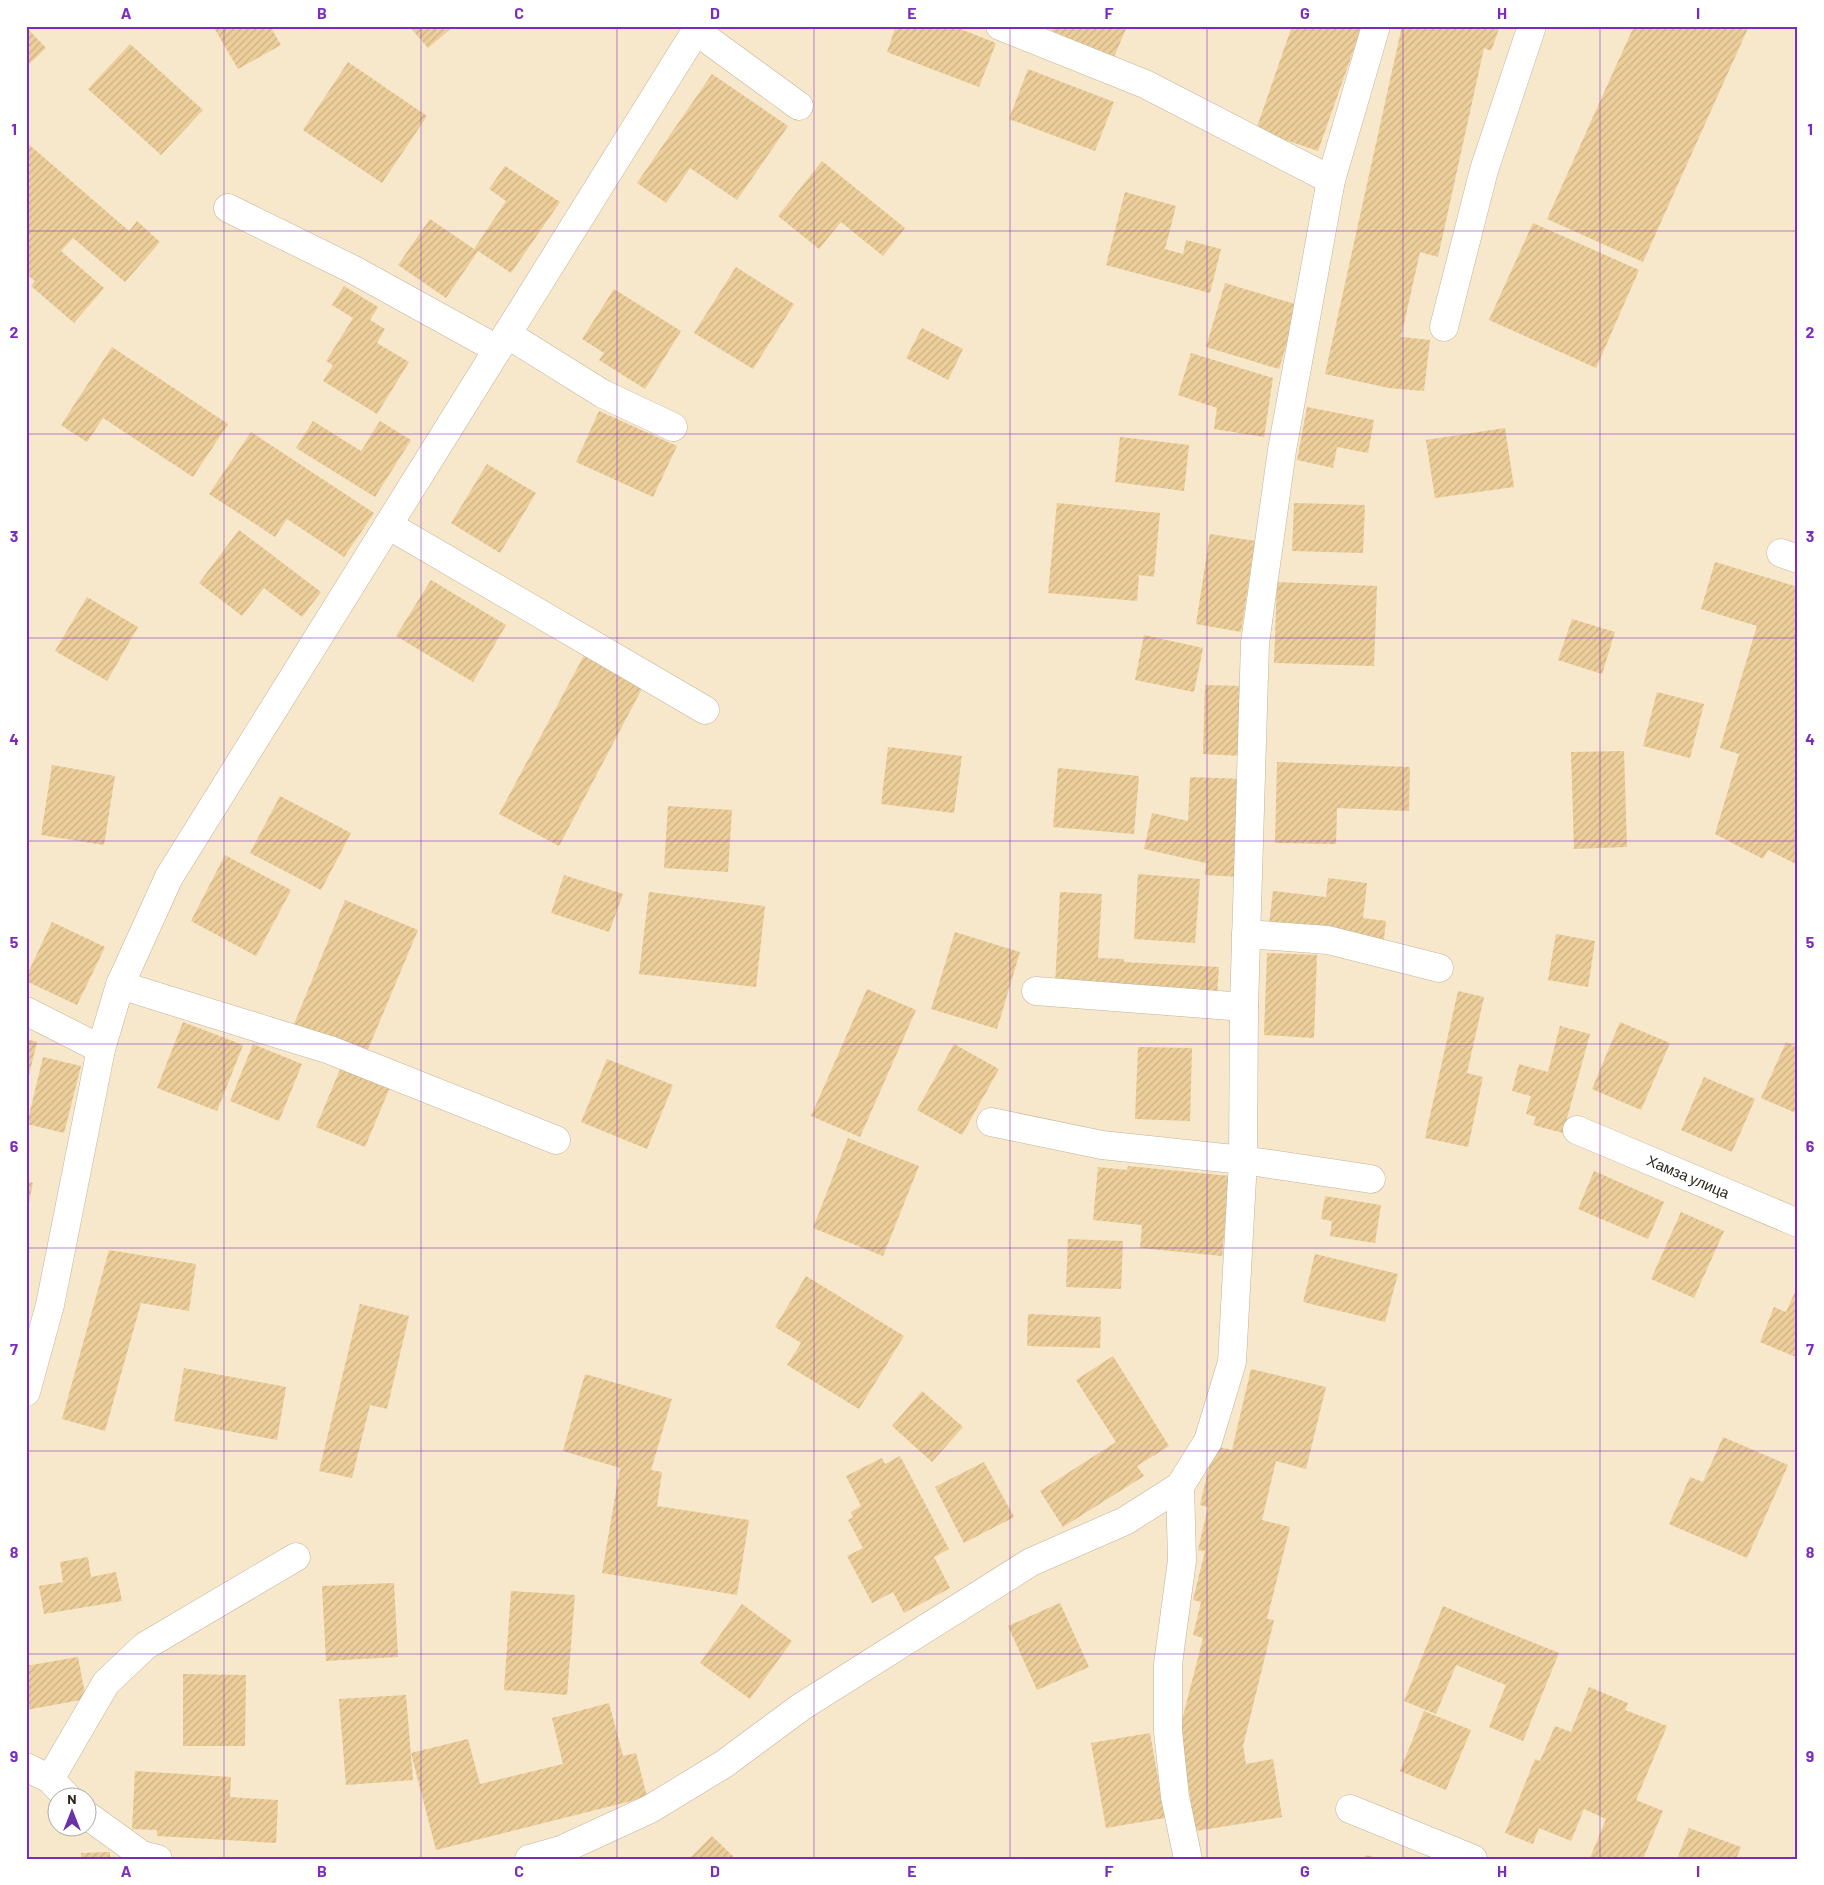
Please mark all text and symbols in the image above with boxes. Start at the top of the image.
text: A [121,3,132,22]
text: B [317,3,327,22]
text: C [514,3,524,22]
text: D [710,3,720,22]
text: E [907,3,917,22]
text: F [1105,3,1114,22]
text: G [1300,3,1310,22]
text: H [1497,3,1507,22]
text: I [1696,3,1700,22]
text: 1 [11,119,17,138]
text: 1 [1807,119,1813,138]
text: 2 [10,322,19,341]
text: 2 [1806,322,1815,341]
text: 3 [10,526,18,545]
text: 3 [1806,526,1814,545]
text: 4 [9,729,19,748]
text: 4 [1805,729,1815,748]
text: 5 [10,932,19,951]
text: 5 [1806,932,1815,951]
text: 6 [10,1136,19,1155]
text: 6 [1806,1136,1815,1155]
street label: Хамза улица [1644,1151,1733,1202]
text: 7 [10,1339,18,1358]
text: 7 [1806,1339,1814,1358]
text: 8 [10,1542,19,1561]
text: 8 [1806,1542,1815,1561]
text: 9 [10,1746,18,1765]
text: 9 [1806,1746,1814,1765]
north arrow [48,1788,98,1838]
text: N [67,1790,77,1807]
text: A [121,1861,132,1880]
text: B [317,1861,327,1880]
text: C [514,1861,524,1880]
text: D [710,1861,720,1880]
text: E [907,1861,917,1880]
text: F [1105,1861,1114,1880]
text: G [1300,1861,1310,1880]
text: H [1497,1861,1507,1880]
text: I [1696,1861,1700,1880]

